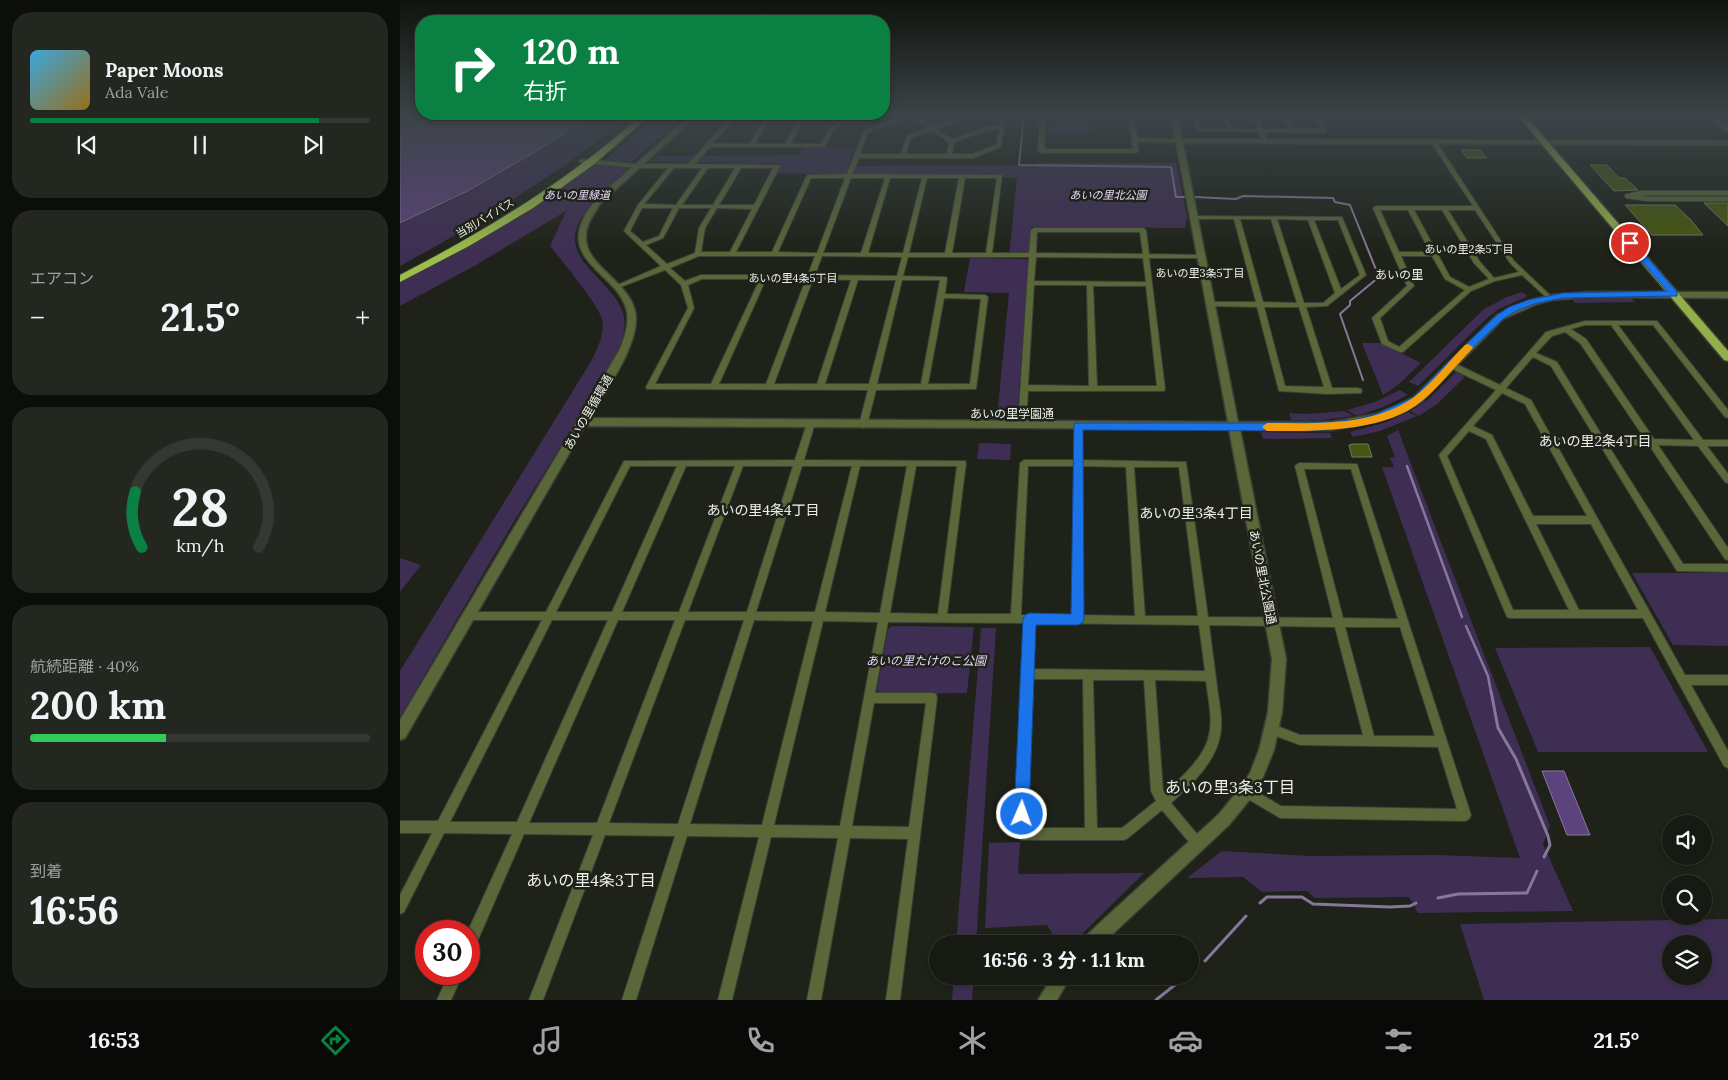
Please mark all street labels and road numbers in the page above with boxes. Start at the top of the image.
street label: 当別バイパス [453,195,517,241]
street label: あいの里循環通 [561,372,615,452]
street label: あいの里学園通 [970,406,1054,421]
street label: あいの里北公園通 [1246,528,1280,626]

